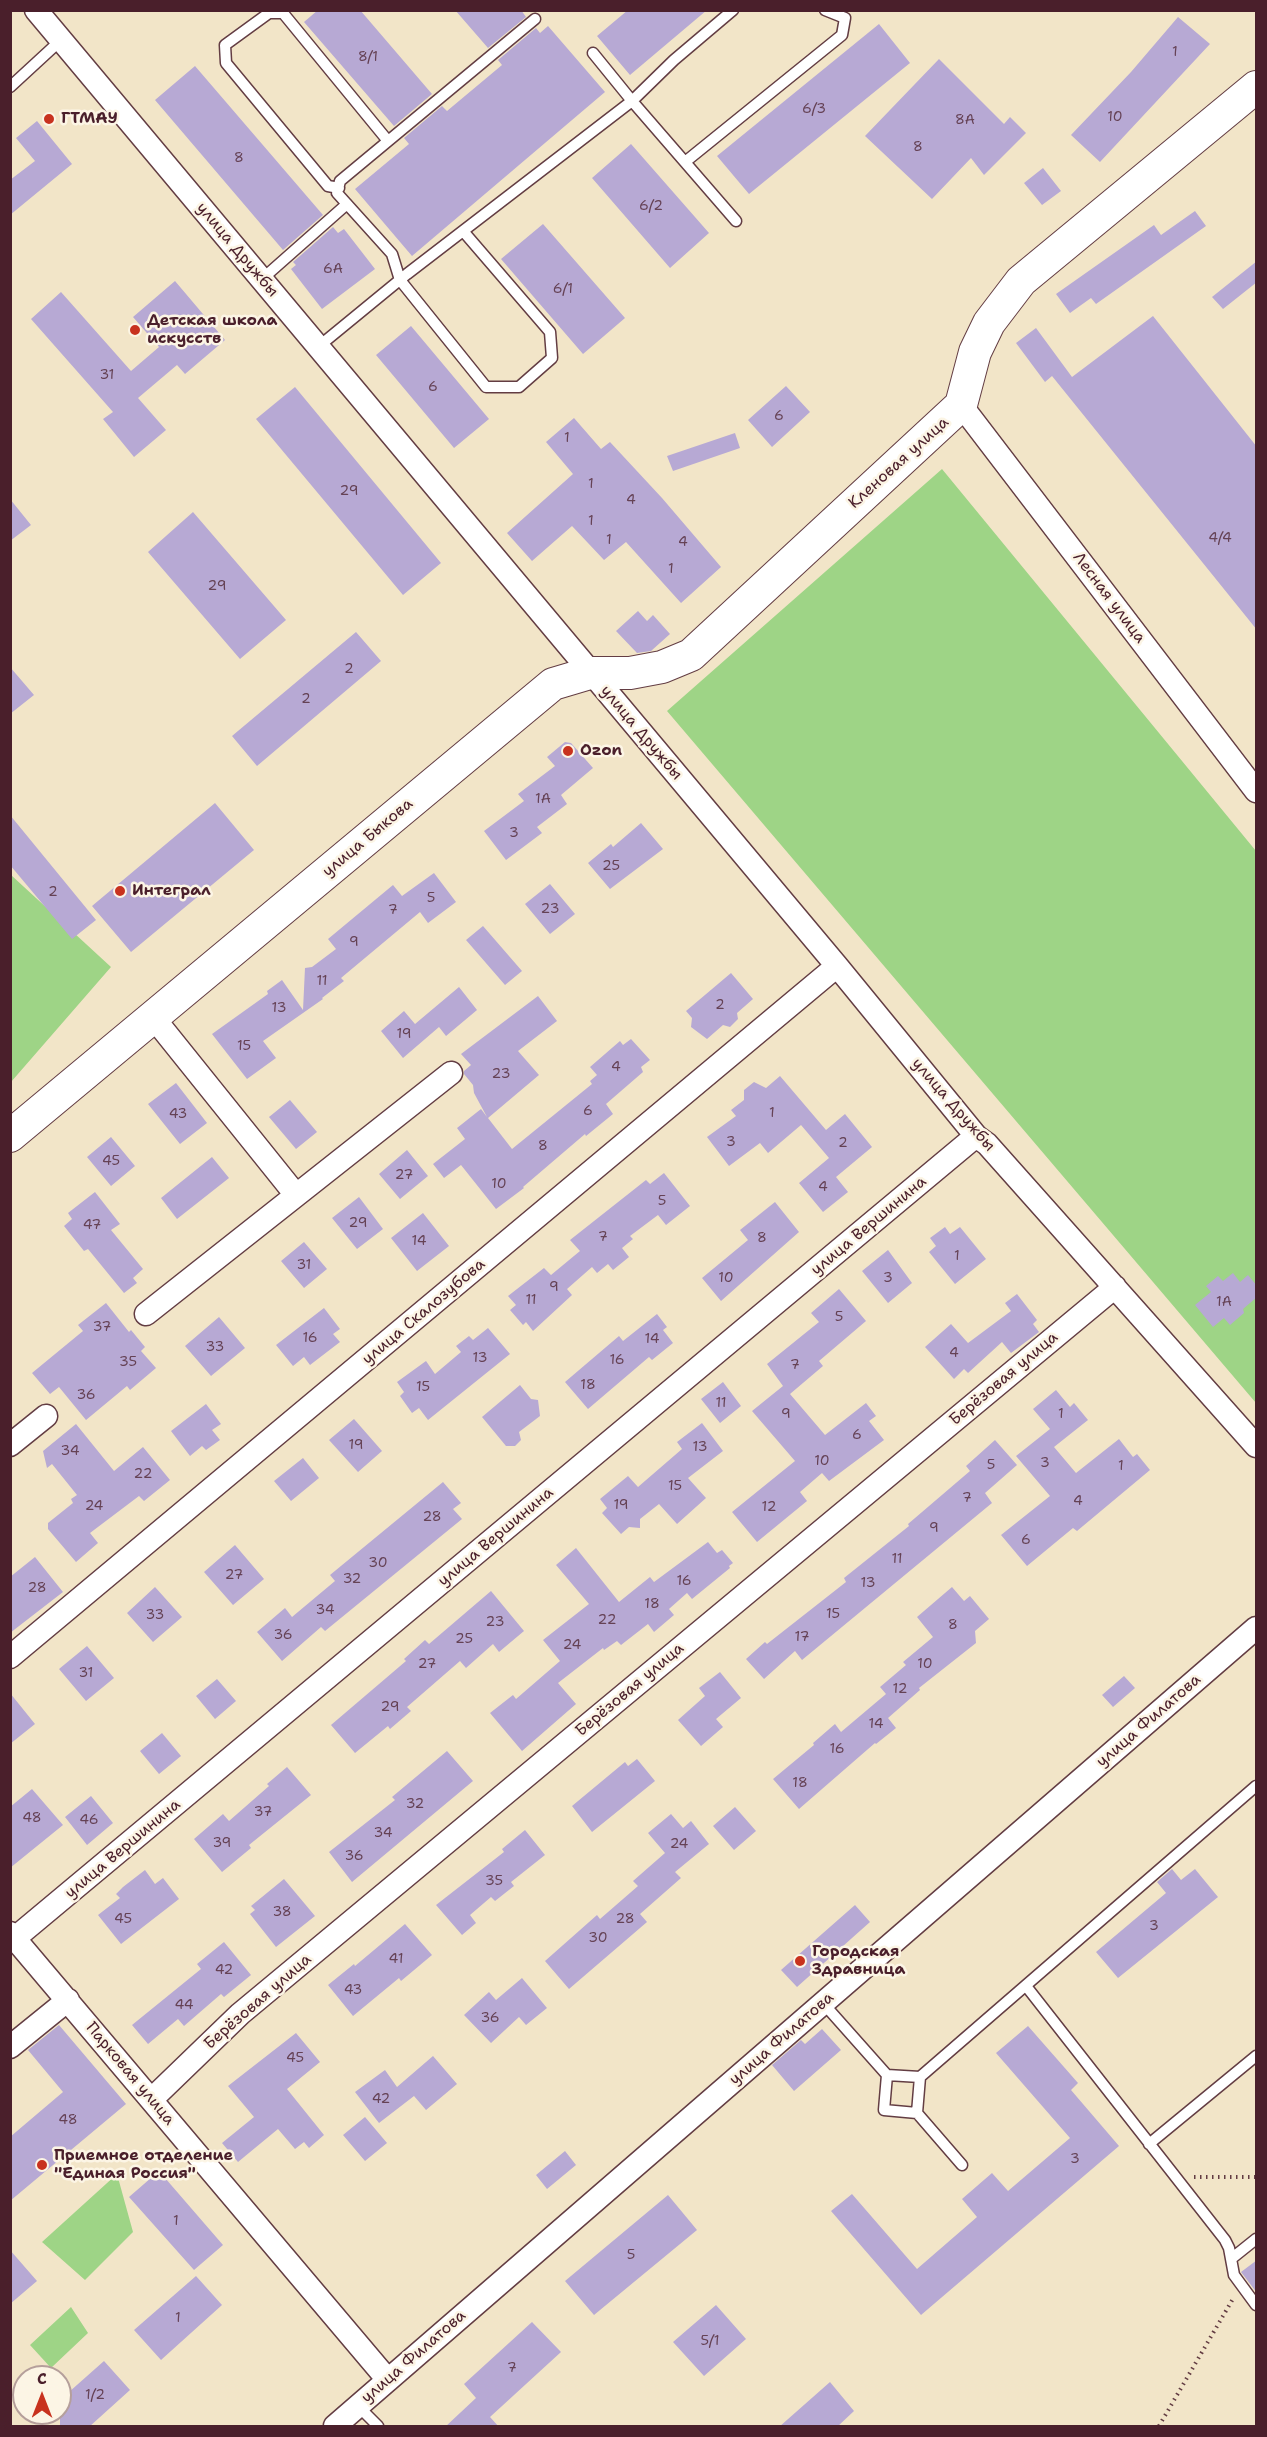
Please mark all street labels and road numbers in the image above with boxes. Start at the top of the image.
street label: улица Дружбы [192,199,282,301]
street label: Кленовая улица [845,413,953,513]
street label: Лесная улица [1069,549,1149,647]
street label: улица Дружбы [596,682,686,784]
street label: улица Быкова [319,795,417,881]
street label: улица Дружбы [907,1054,999,1156]
street label: улица Вершинина [807,1172,931,1280]
street label: улица Скалозубова [359,1255,489,1369]
street label: Берёзовая улица [946,1328,1062,1430]
street label: улица Вершинина [434,1483,558,1591]
street label: Берёзовая улица [572,1639,688,1741]
street label: улица Филатова [1093,1670,1205,1772]
street label: улица Вершинина [61,1795,185,1903]
street label: Берёзовая улица [200,1950,316,2054]
street label: улица Филатова [726,1988,838,2090]
street label: Парковая улица [81,2019,179,2129]
street label: улица Филатова [358,2306,470,2408]

